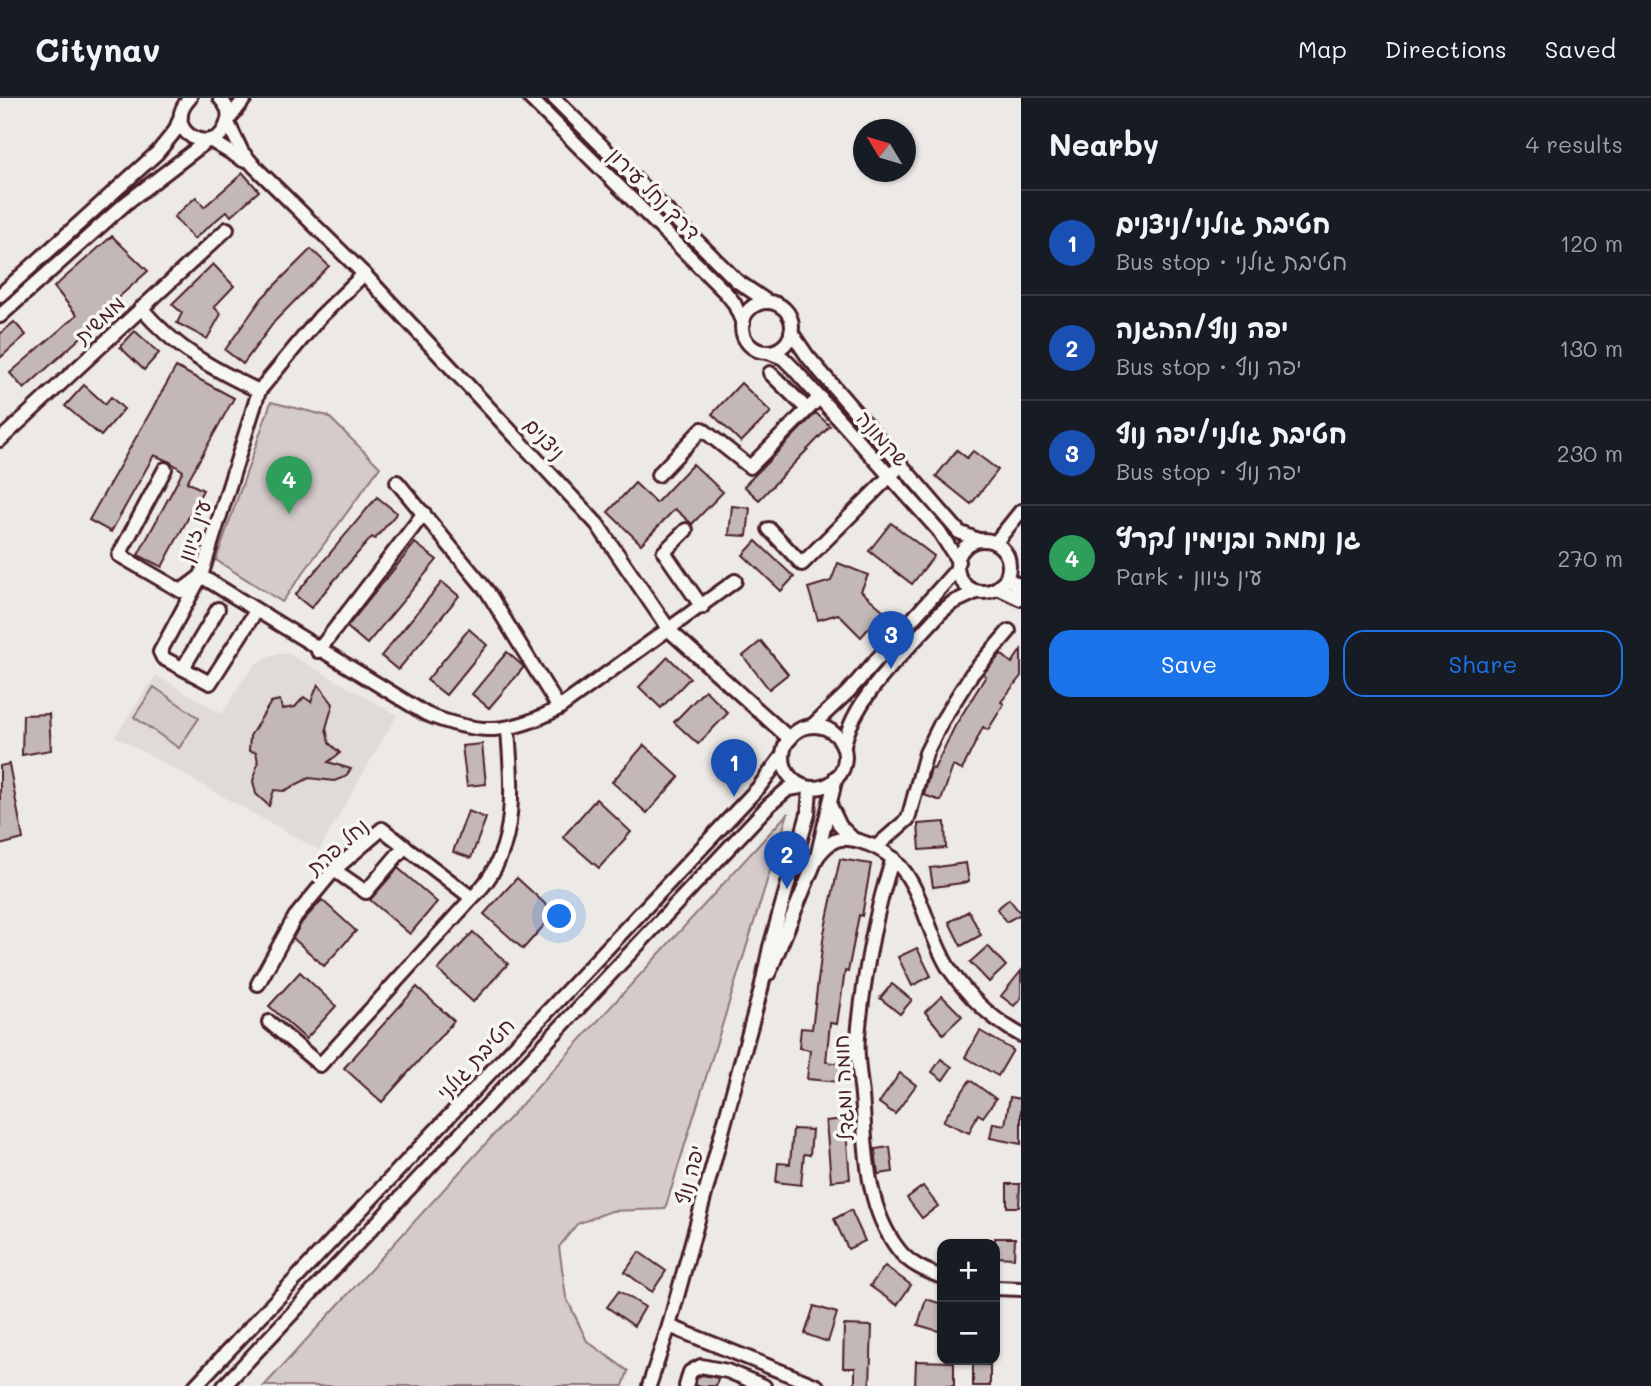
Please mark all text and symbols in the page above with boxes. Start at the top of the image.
text: Citynav [35,27,160,70]
text: Map [1298,33,1347,64]
text: Directions [1385,33,1507,64]
text: Saved [1545,33,1616,64]
north arrow [853,119,916,182]
text: Nearby [1049,124,1159,164]
text: 4 results [1526,129,1623,159]
street label: דרך נחל עירון [603,141,707,245]
text: חטיבת גולני/ניצנים [1116,206,1330,240]
text: 1 [1067,228,1077,258]
text: 120 m [1560,228,1623,258]
text: Bus stop · חטיבת גולני [1116,246,1347,276]
street label: ממשית [67,289,130,350]
text: יפה נוף/ההגנה [1116,311,1288,345]
text: 2 [1066,333,1078,363]
text: 130 m [1559,333,1623,363]
text: Bus stop · יפה נוף [1116,351,1302,381]
street label: שקמונה [850,405,915,472]
street label: ניצנים [518,411,571,465]
text: חטיבת גולני/יפה נוף [1116,416,1347,450]
text: 3 [1065,438,1079,468]
text: 230 m [1557,438,1623,468]
pin: 4 [266,456,312,514]
text: Bus stop · יפה נוף [1116,456,1302,486]
street label: עין זיוון [171,496,217,565]
text: גן נחמה ובנימין לקרץ [1116,521,1361,555]
text: 4 [1065,543,1079,573]
text: 270 m [1558,543,1623,573]
text: Park · עין זיוון [1116,561,1262,591]
pin: 3 [868,611,914,669]
button: Save [1049,630,1329,697]
button: Share [1343,630,1623,697]
pin: 1 [711,739,757,797]
street label: נחל פרת [300,812,373,881]
pin: 2 [764,831,810,889]
your location [542,899,576,933]
street label: חטיבת גולני [430,1011,520,1105]
street label: חומה ומגדל [826,1034,859,1142]
street label: יפה נוף [668,1142,709,1207]
map controls [937,1239,1000,1365]
button: + [937,1239,1000,1302]
button: − [937,1302,1000,1365]

